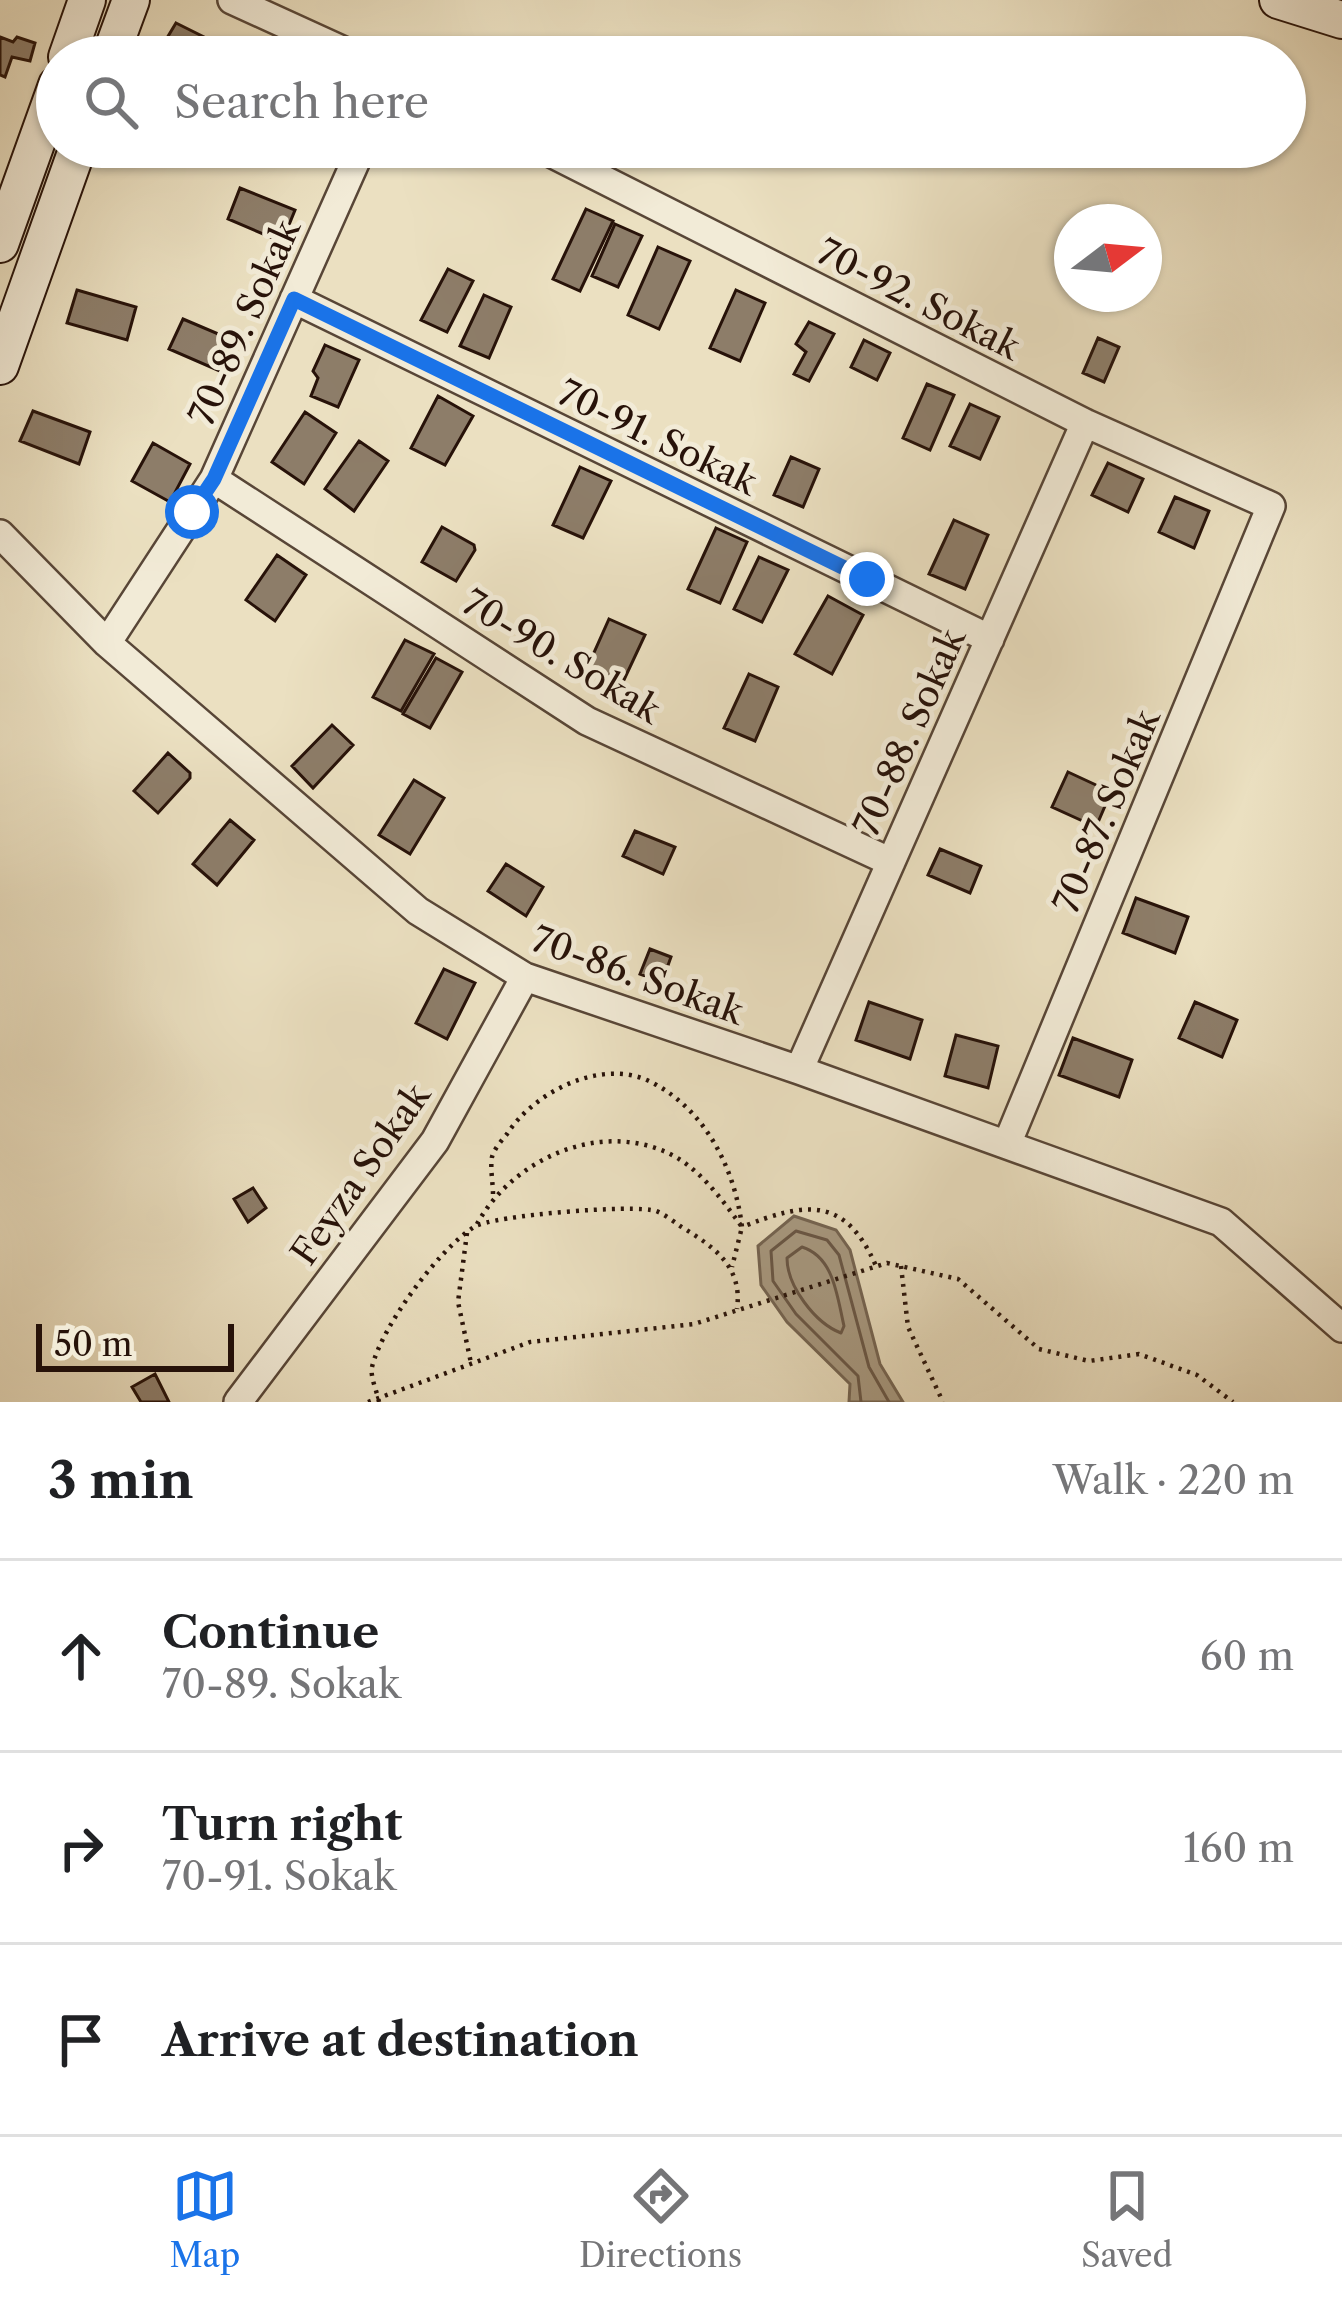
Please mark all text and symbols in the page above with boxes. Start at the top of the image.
search box [36,36,1306,168]
icon: search [78,69,144,135]
text: Search here [174,74,429,130]
north arrow [1054,204,1162,312]
street label: 70-89. Sokak [179,210,310,432]
street label: 70-92. Sokak [810,229,1030,370]
street label: 70-91. Sokak [551,370,767,505]
route start [165,485,219,539]
route end [840,552,894,606]
street label: 70-90. Sokak [455,580,671,733]
street label: 70-88. Sokak [844,620,975,842]
street label: 70-87. Sokak [1043,701,1169,919]
street label: 70-86. Sokak [526,916,752,1034]
street label: Feyza Sokak [281,1073,440,1273]
scale bar [36,1318,234,1371]
text: 50 m [54,1324,132,1365]
text: 3 min [48,1449,194,1511]
text: Walk · 220 m [1053,1456,1294,1504]
text: Continue [162,1604,379,1660]
icon: ahead [48,1623,114,1689]
text: 60 m [1200,1632,1294,1680]
text: 70-89. Sokak [162,1660,401,1708]
text: Turn right [162,1796,402,1852]
icon: right [48,1815,114,1881]
text: 160 m [1183,1824,1294,1872]
text: 70-91. Sokak [162,1852,396,1900]
icon: arrive [48,2007,114,2073]
text: Arrive at destination [162,2012,639,2068]
tab: Map [169,2163,240,2276]
tab: Directions [579,2163,742,2276]
tab: Saved [1081,2163,1173,2276]

